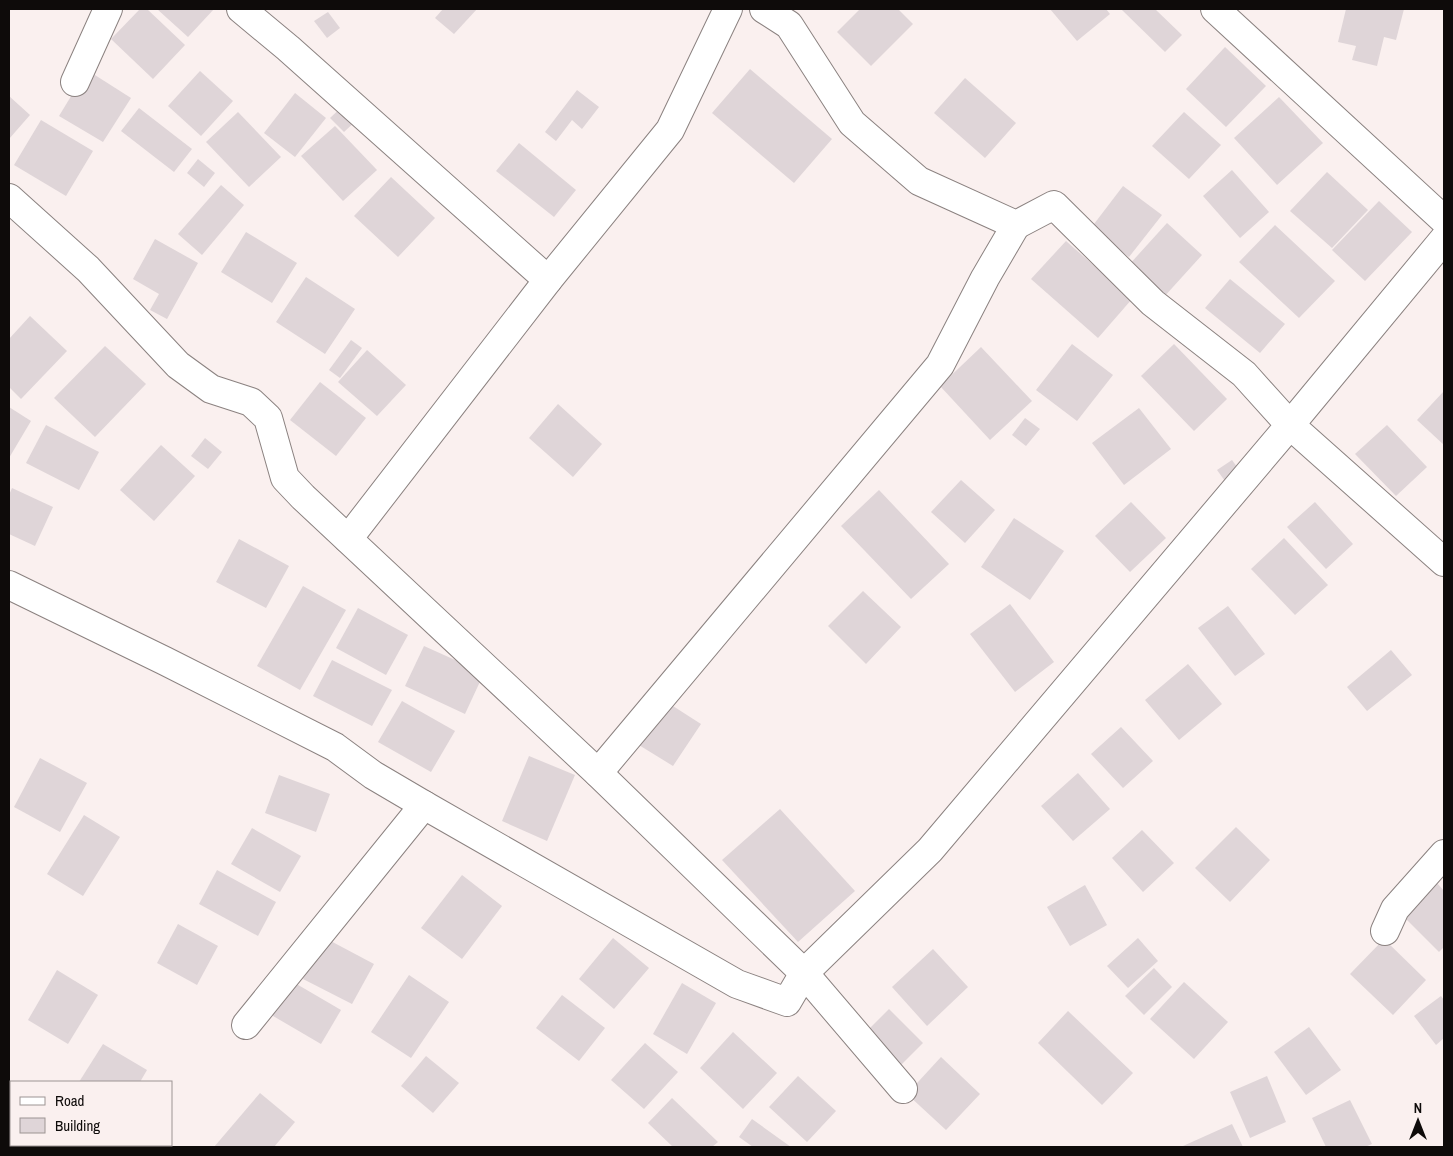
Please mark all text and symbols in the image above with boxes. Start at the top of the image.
legend [10,1081,172,1146]
text: Road [55,1090,84,1111]
north arrow [1393,1096,1443,1146]
text: N [1414,1099,1422,1117]
text: Building [55,1115,100,1136]

